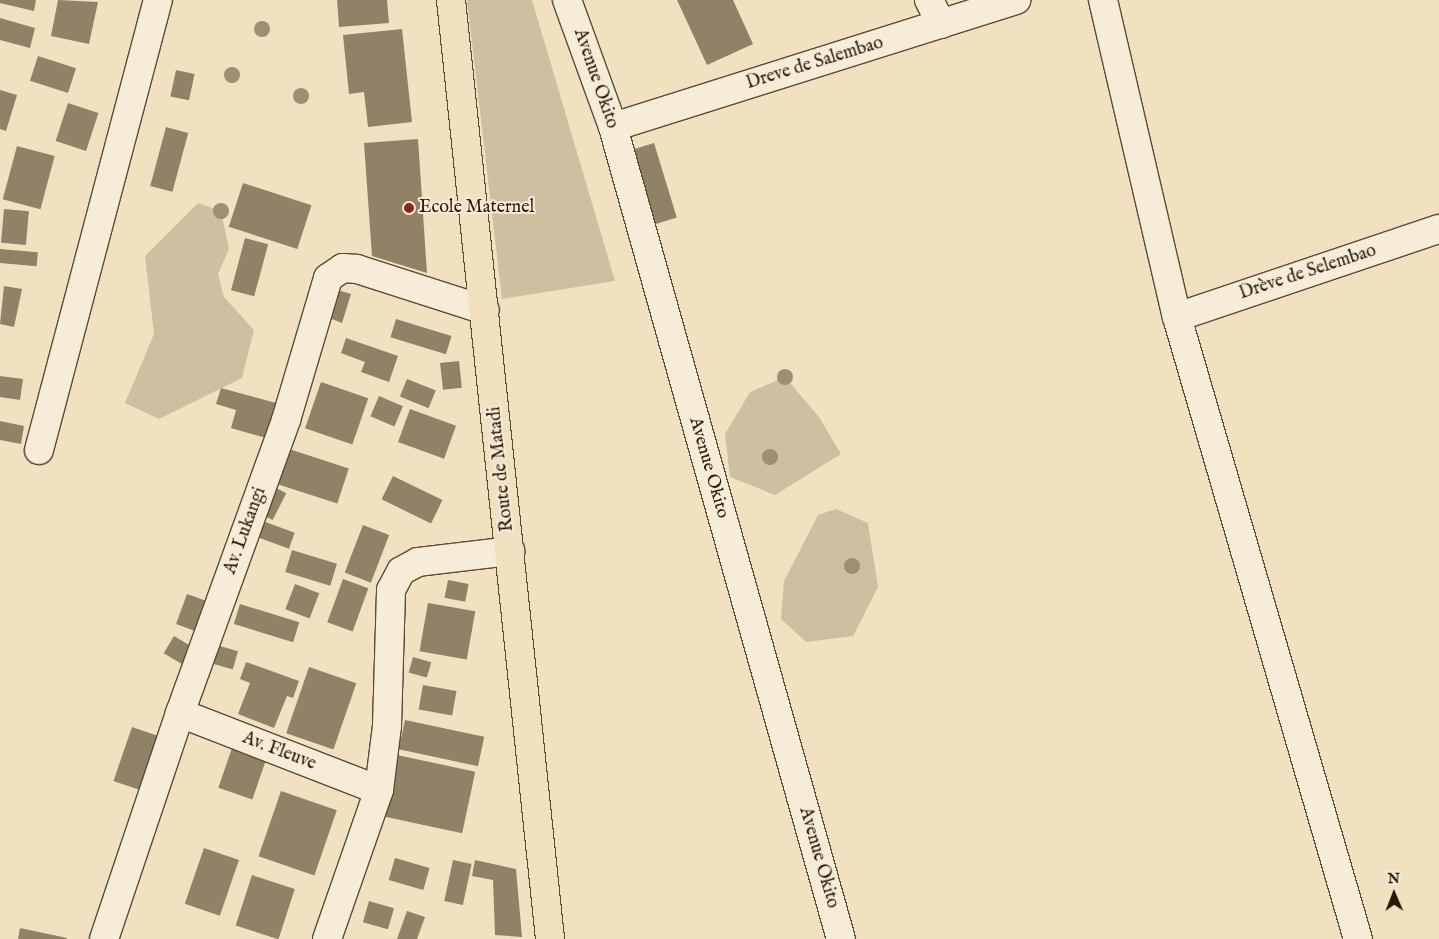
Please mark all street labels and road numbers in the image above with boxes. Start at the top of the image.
street label: Avenue Okito [568,26,622,132]
street label: Dreve de Salembao [744,33,886,95]
street label: Drève de Selembao [1237,241,1379,305]
street label: Route de Matadi [485,405,519,533]
street label: Avenue Okito [683,415,733,521]
street label: Av. Lukangi [220,485,272,577]
street label: Av. Fleuve [239,728,319,776]
street label: Avenue Okito [793,805,843,911]

